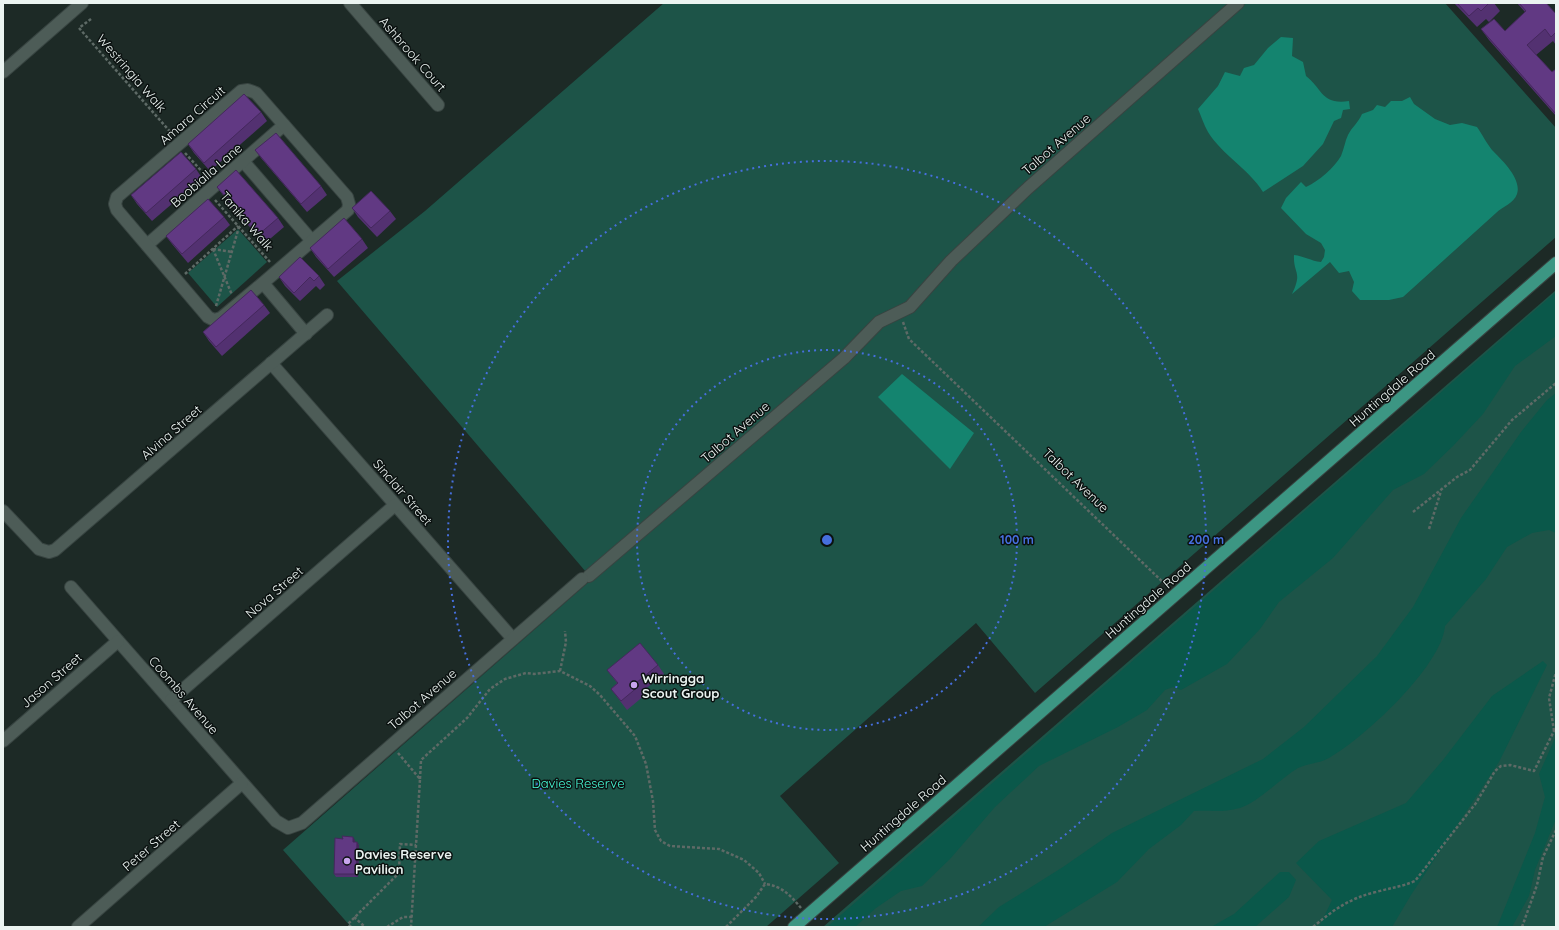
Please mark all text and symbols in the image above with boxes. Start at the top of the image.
street label: Ashbrook Court [376,13,450,95]
street label: Westringia Walk [94,31,170,115]
street label: Amara Circuit [156,82,228,148]
street label: Talbot Avenue [1018,110,1094,178]
street label: Boobialla Lane [167,140,245,210]
street label: Tanika Walk [217,188,277,254]
street label: Huntingdale Road [1346,346,1438,430]
street label: Talbot Avenue [697,398,773,466]
street label: Alvina Street [137,401,205,463]
street label: Talbot Avenue [1040,445,1112,515]
street label: Sinclair Street [370,456,436,528]
text: 100 m [1000,532,1034,547]
text: 200 m [1188,532,1224,547]
centre of rings [820,533,834,547]
street label: Huntingdale Road [1102,558,1194,642]
street label: Nova Street [242,563,306,621]
street label: Jason Street [17,649,85,711]
street label: Coombs Avenue [146,653,222,737]
street label: Talbot Avenue [384,665,460,733]
place label: Wirringga Scout Group [642,670,720,701]
marker: Wirringga Scout Group [629,680,639,690]
street label: Huntingdale Road [857,771,949,855]
park label: Davies Reserve [532,775,624,791]
street label: Peter Street [119,816,183,874]
place label: Davies Reserve Pavilion [355,846,452,877]
marker: Davies Reserve Pavilion [342,856,352,866]

